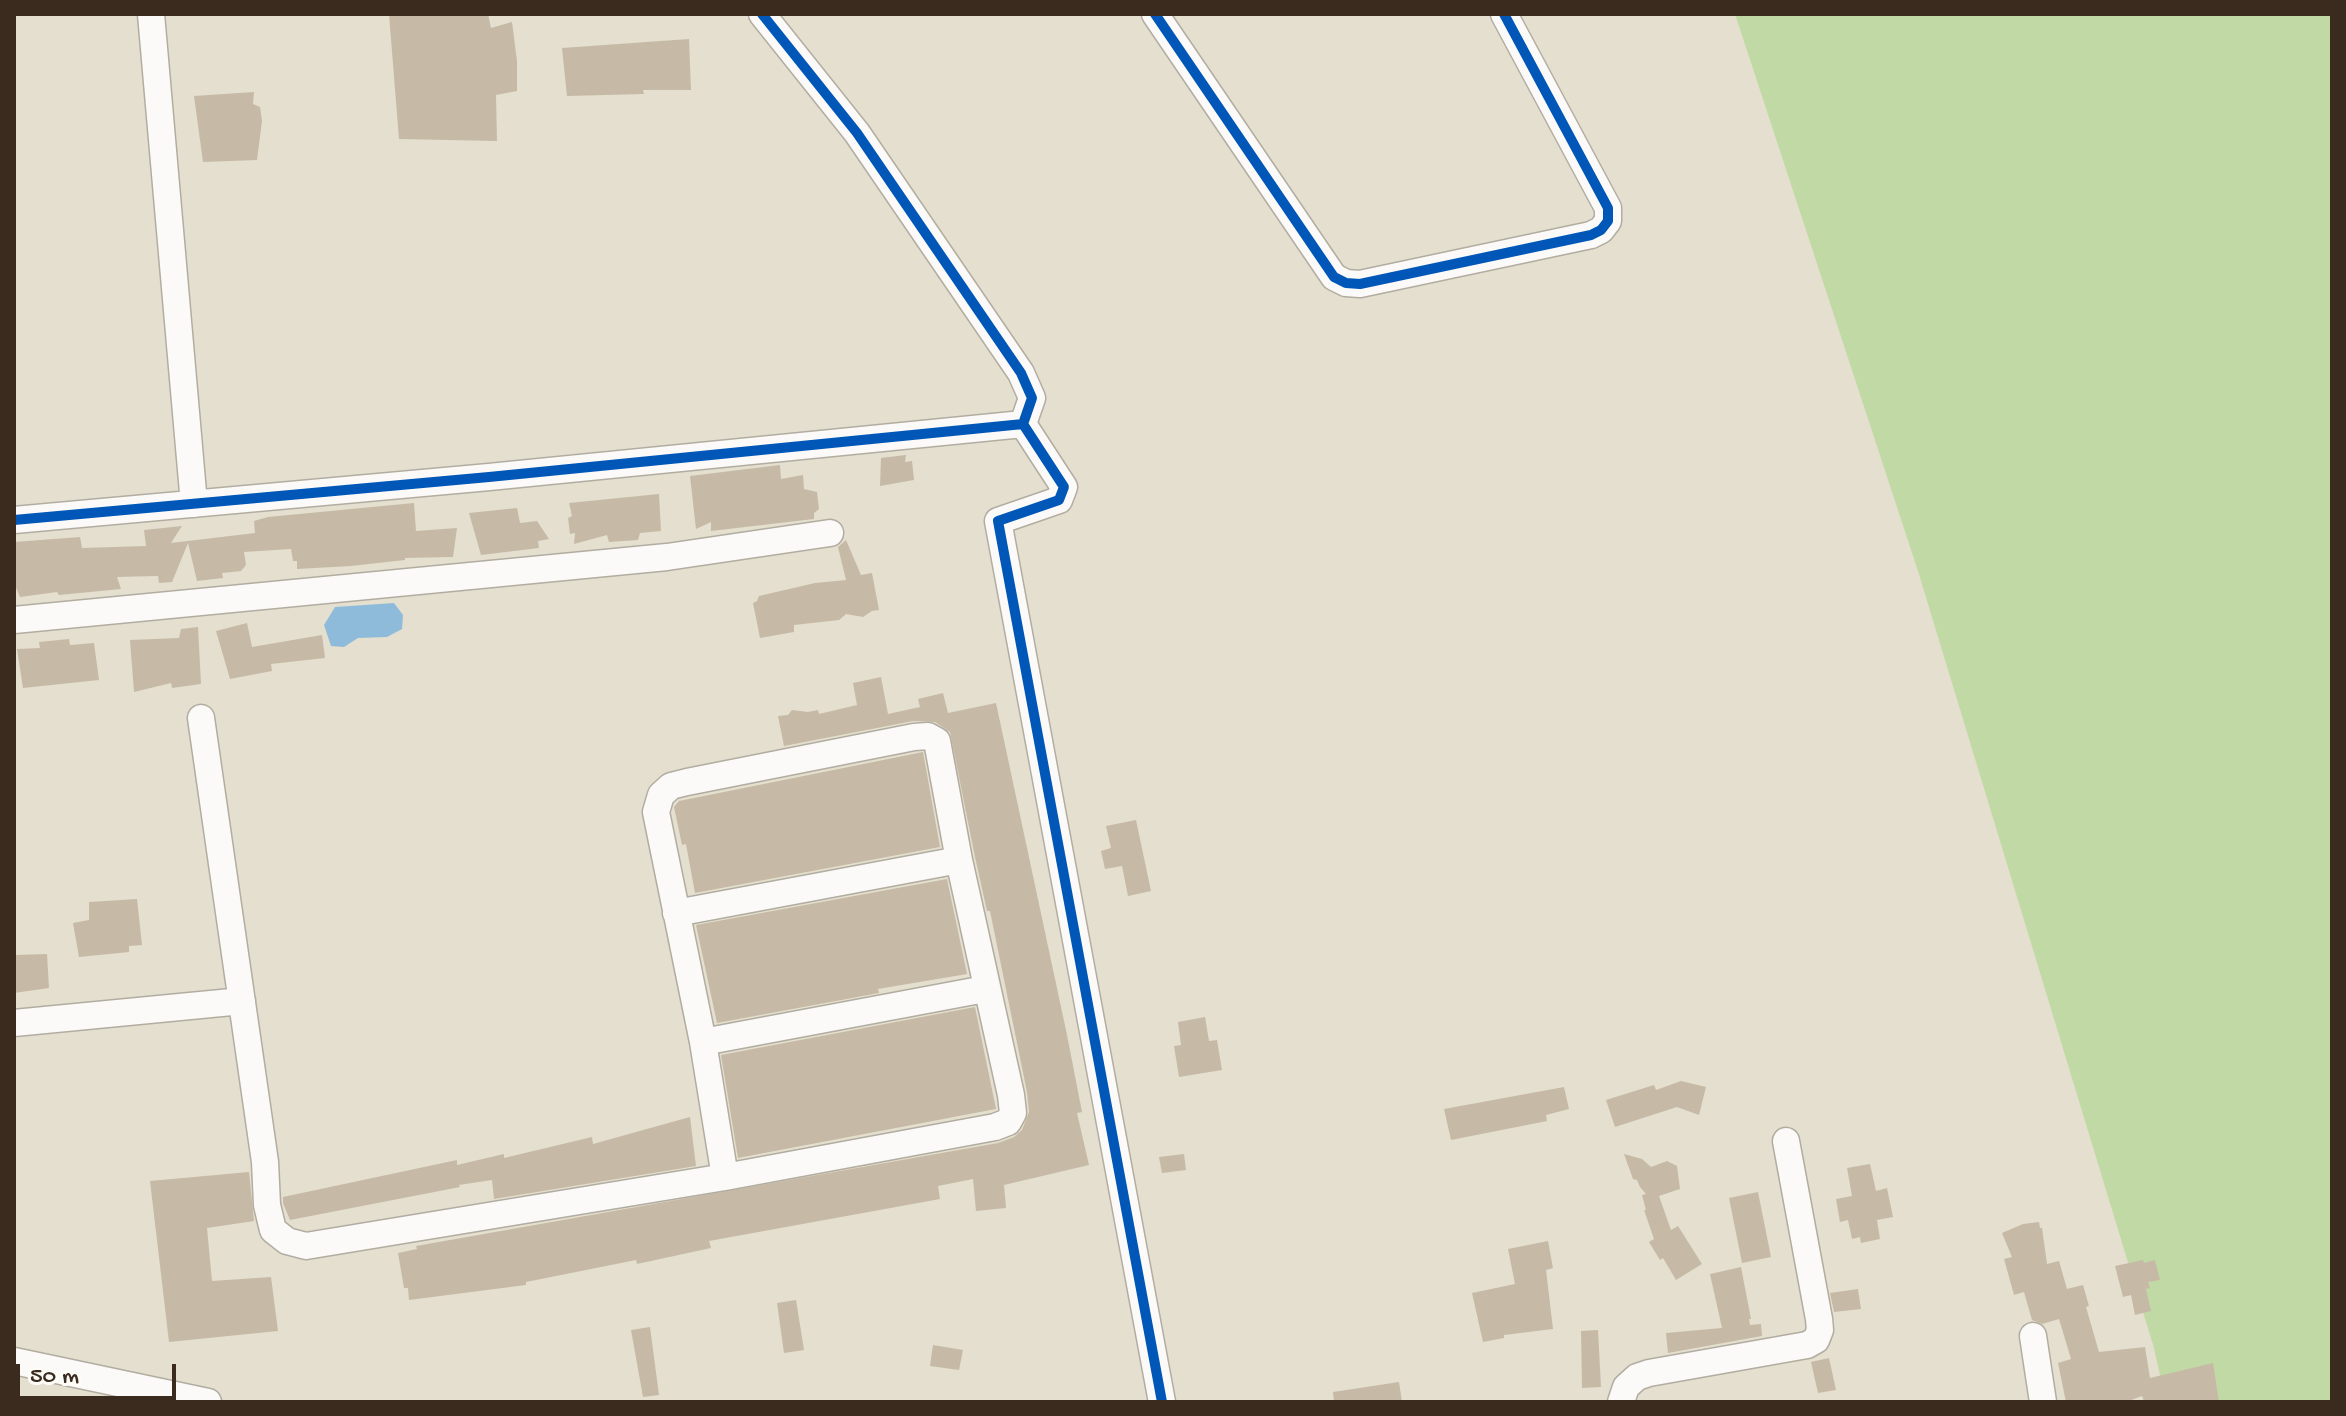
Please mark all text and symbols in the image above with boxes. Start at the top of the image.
scale bar [20,1348,180,1398]
text: 50 m [30,1363,79,1392]

